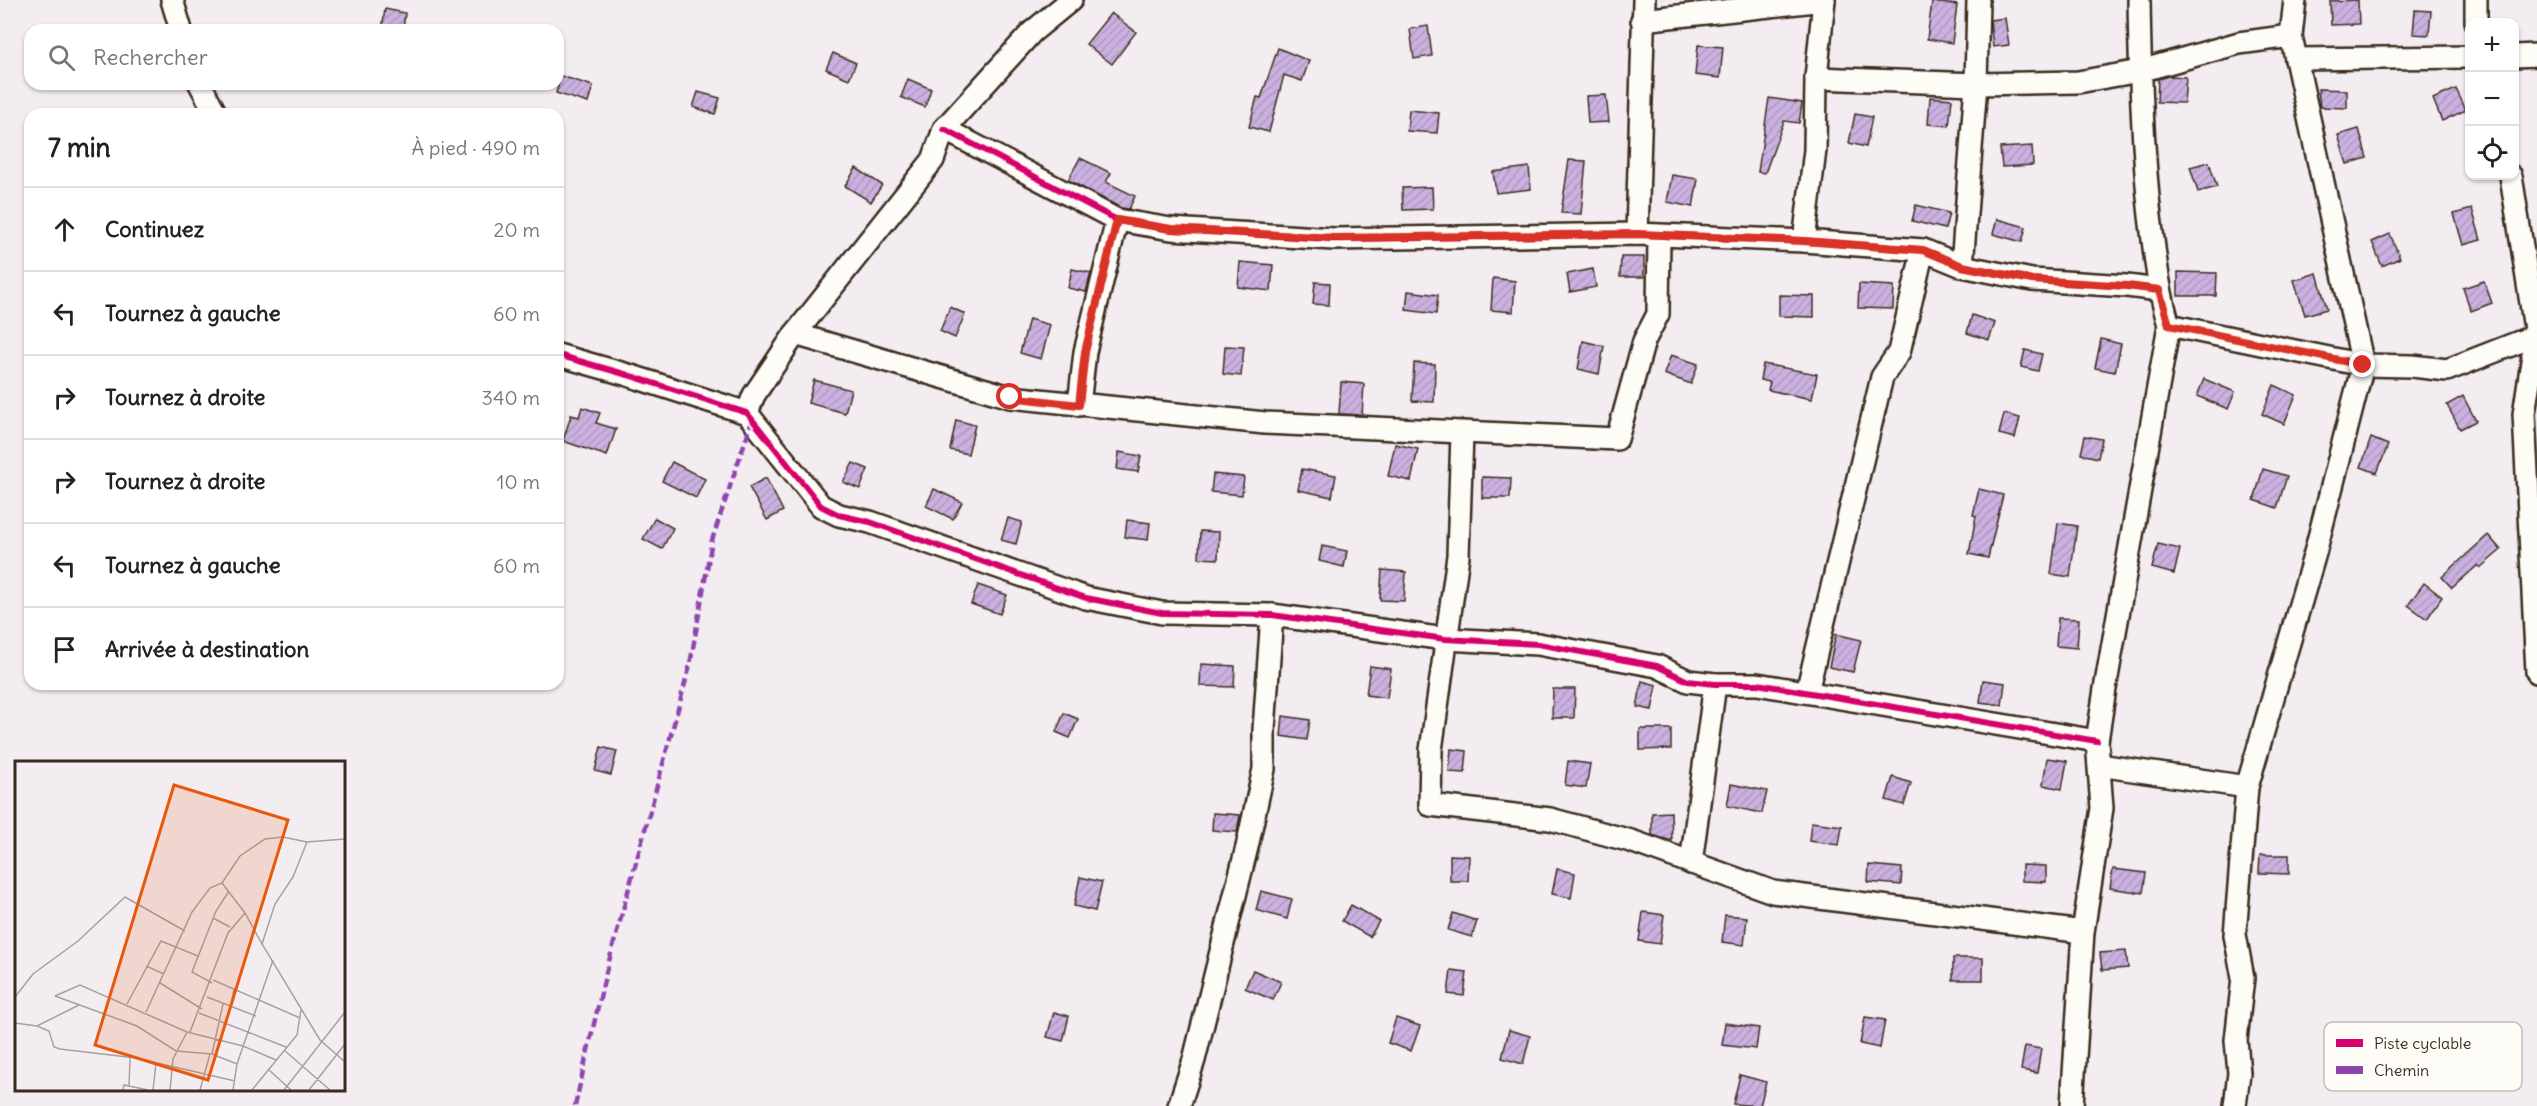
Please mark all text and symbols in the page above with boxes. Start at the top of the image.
map controls [2465,18,2519,180]
button: + [2465,18,2519,72]
search box [24,24,564,90]
icon: search [45,41,78,74]
text: Rechercher [93,43,208,71]
button: − [2465,72,2519,126]
button: locate [2465,126,2519,180]
text: 7 min [48,131,111,164]
text: À pied · 490 m [412,135,540,160]
icon: ahead [48,213,81,246]
text: Continuez [105,215,204,243]
text: 20 m [494,217,540,242]
icon: left [48,297,81,330]
text: Tournez à gauche [105,299,281,327]
text: 60 m [493,301,540,326]
route end [2349,351,2375,377]
icon: right [48,381,81,414]
text: Tournez à droite [105,383,265,411]
route start [996,383,1022,409]
text: 340 m [482,385,540,410]
icon: right [48,465,81,498]
text: Tournez à droite [105,467,265,495]
text: 10 m [497,469,540,494]
icon: left [48,549,81,582]
text: Tournez à gauche [105,551,281,579]
text: 60 m [493,553,540,578]
icon: arrive [48,633,81,666]
text: Arrivée à destination [105,635,309,663]
inset map [15,761,345,1091]
legend [2324,1022,2522,1091]
text: Piste cyclable [2374,1033,2471,1053]
text: Chemin [2374,1060,2429,1080]

